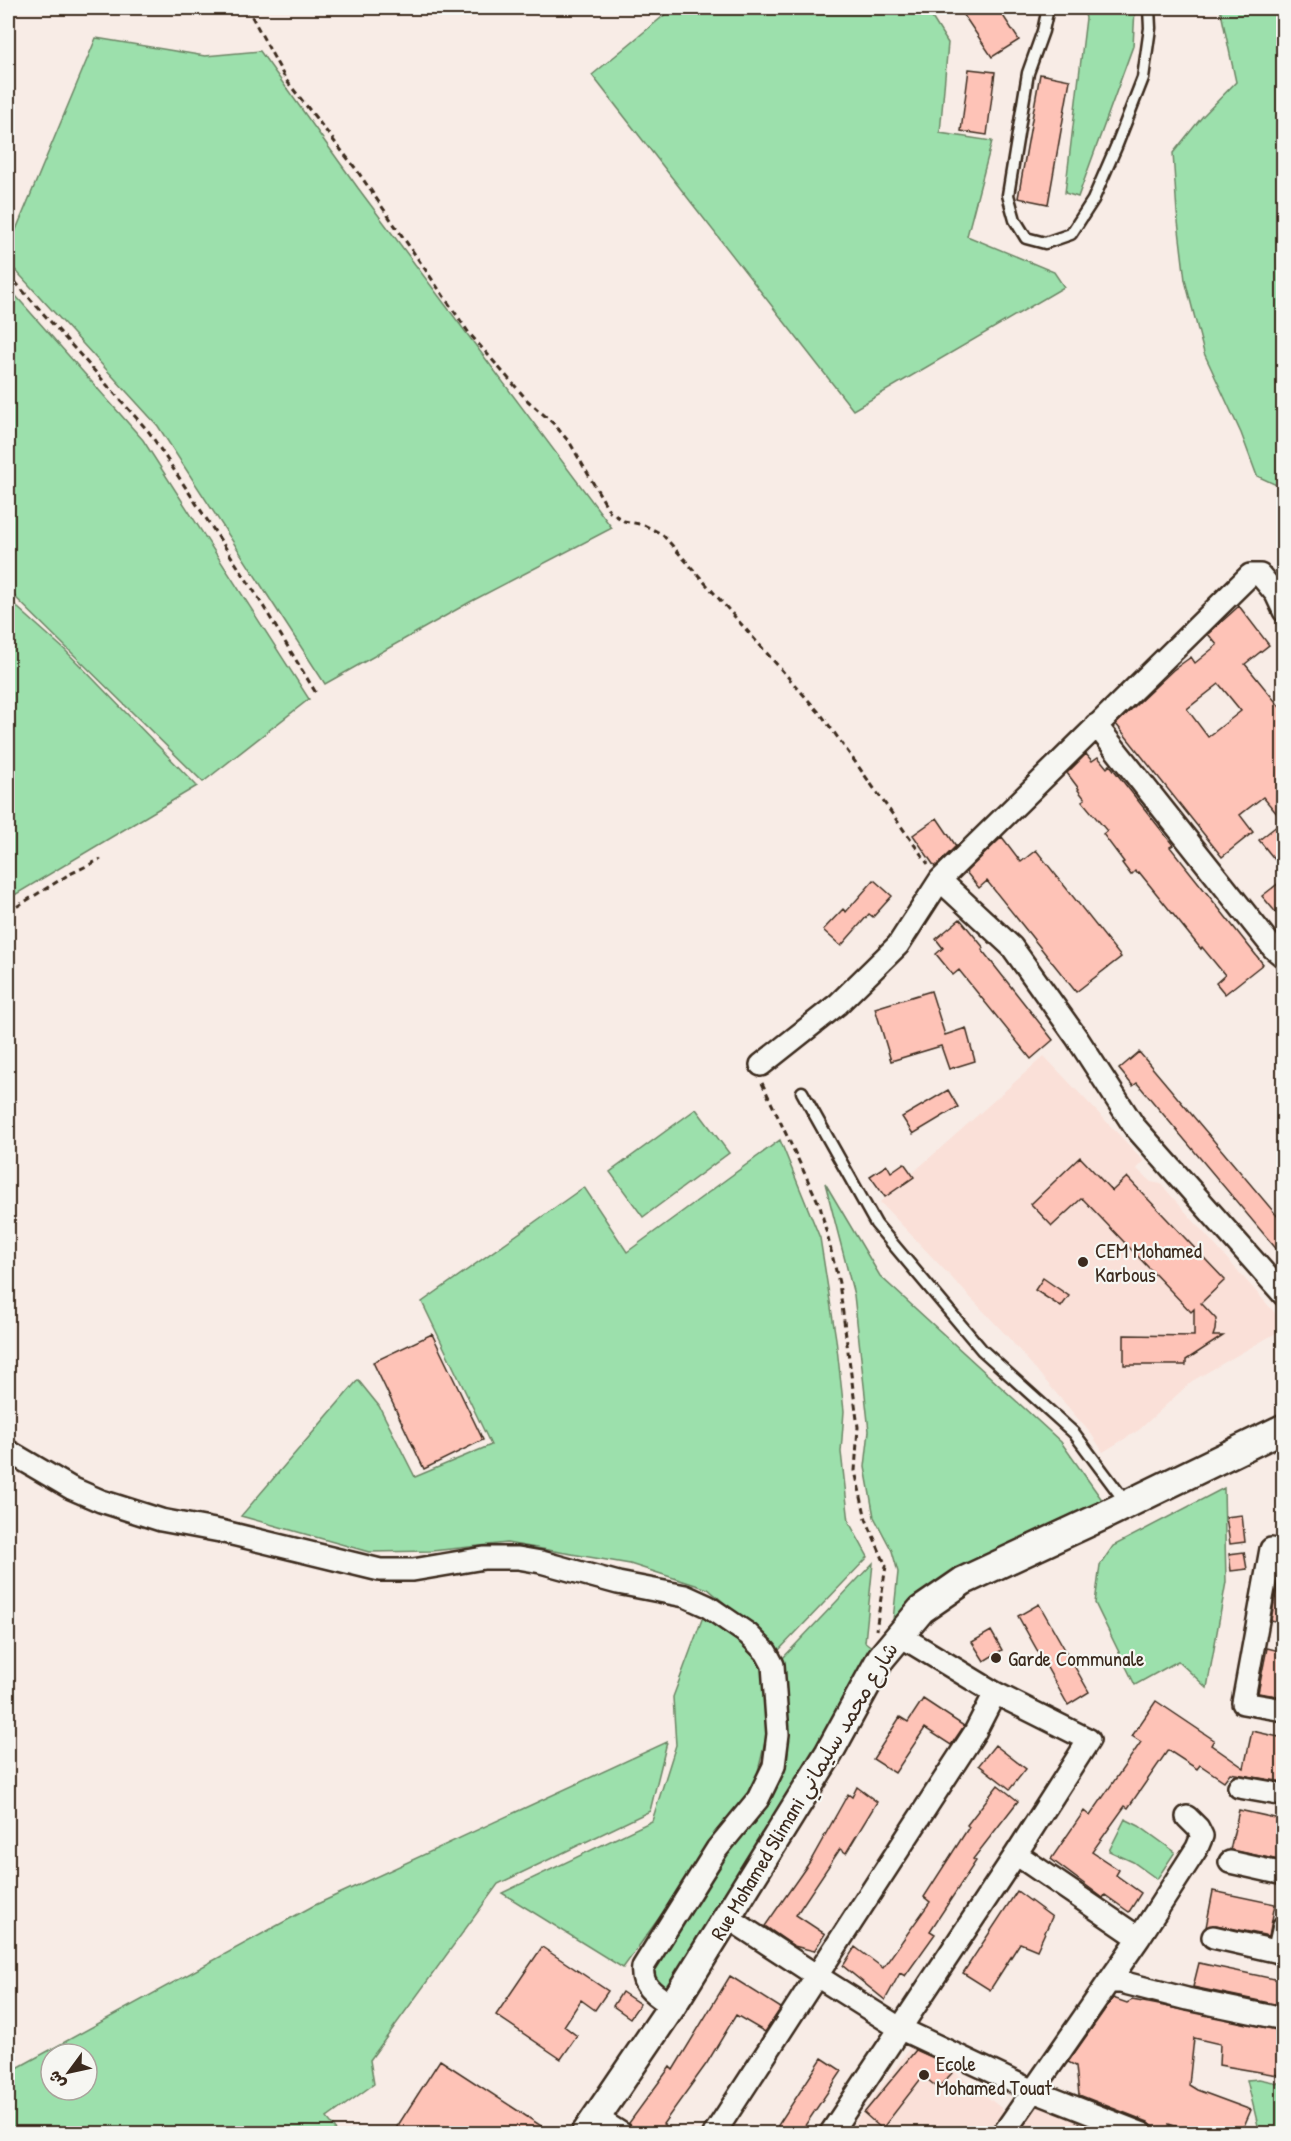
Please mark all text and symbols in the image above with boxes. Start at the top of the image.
place label: CEM Mohamed Karbous [1095,1236,1202,1289]
marker: CEM Mohamed Karbous [1076,1255,1090,1269]
street label: Rue Mohamed Slimani شارع محمد سليماني [703,1637,909,1948]
place label: Garde Communale [1008,1644,1144,1673]
marker: Garde Communale [989,1651,1003,1665]
north arrow [39,2042,99,2102]
place label: Ecole Mohamed Touat [936,2049,1053,2102]
text: ش [42,2067,70,2094]
marker: Ecole Mohamed Touat [917,2068,931,2082]

